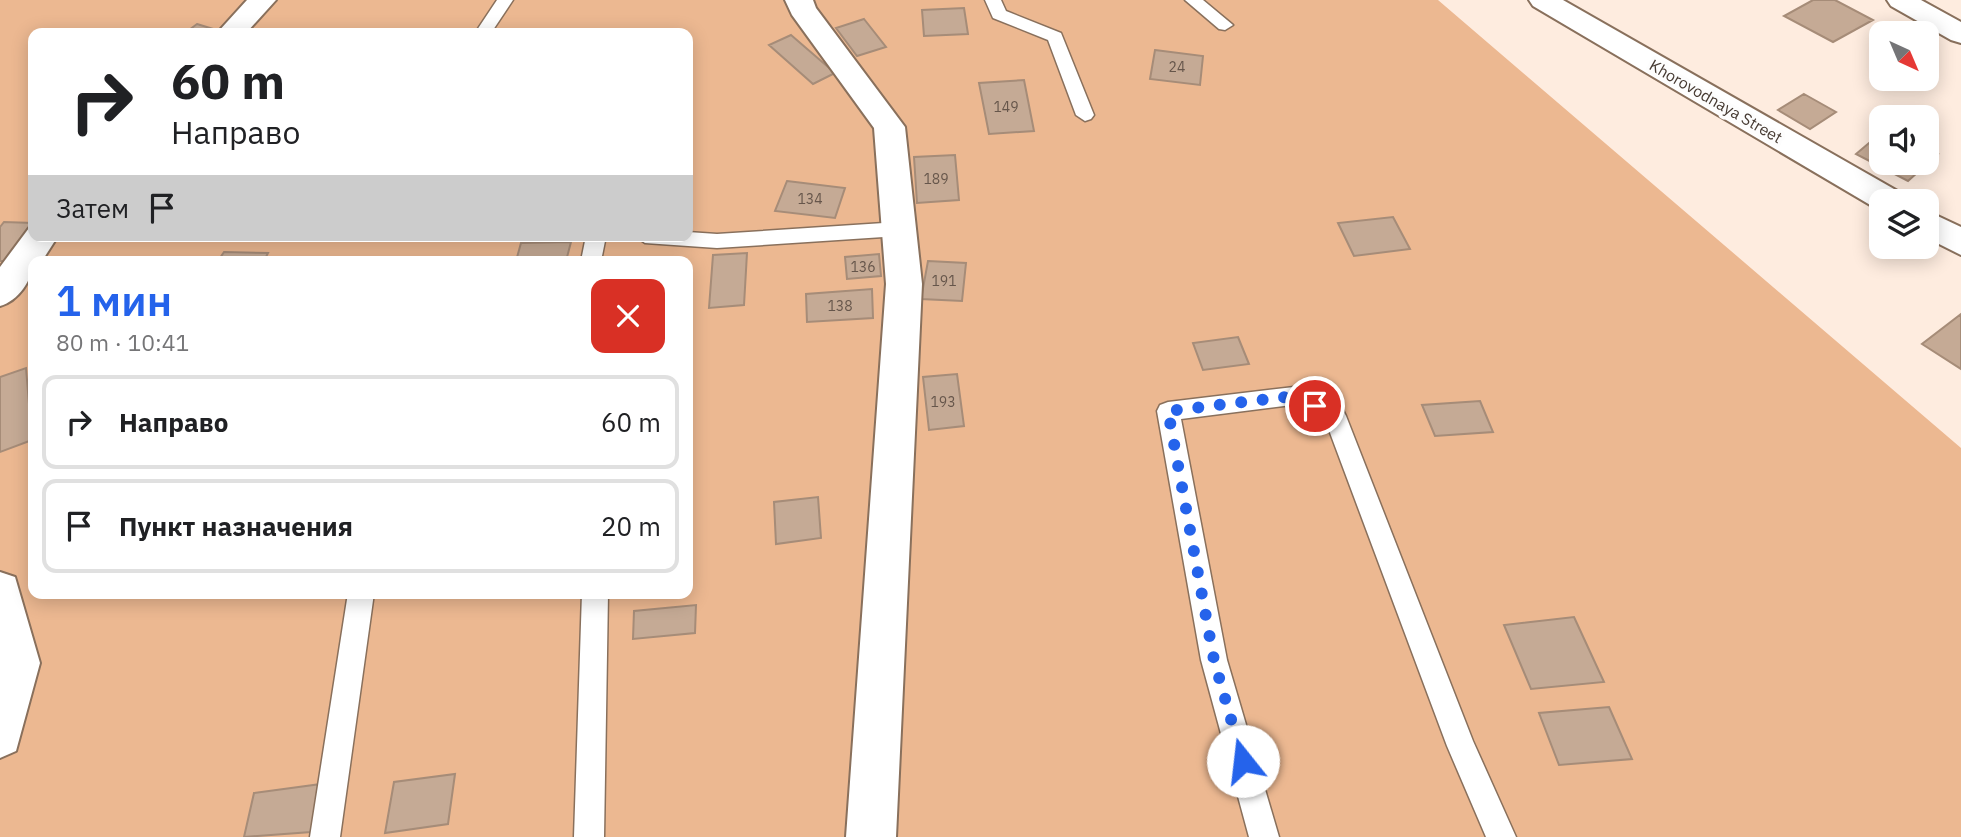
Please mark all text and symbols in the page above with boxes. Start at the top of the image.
north arrow [1869,21,1939,91]
map controls [1869,21,1939,259]
text: 60 m [171,49,285,112]
street label: Khorovodnaya Street [1646,55,1786,147]
icon: right [56,56,147,147]
house number: 24 [1169,58,1185,76]
house number: 149 [993,98,1019,116]
button: sound [1869,105,1939,175]
text: Направо [171,111,300,153]
house number: 189 [923,170,949,188]
icon: arrive [143,189,181,227]
button: layers [1869,189,1939,259]
house number: 134 [797,190,823,208]
text: Затем [56,191,129,225]
house number: 136 [850,258,876,276]
house number: 191 [931,272,957,290]
text: 1 мин [56,273,172,328]
button: close [591,279,665,353]
house number: 138 [827,297,853,315]
text: 80 m · 10:41 [56,327,189,357]
pin [1285,376,1345,436]
icon: arrive [1296,387,1334,425]
house number: 193 [930,393,956,411]
icon: right [60,403,98,441]
text: Направо [119,405,228,439]
text: 60 m [601,405,661,439]
icon: arrive [60,507,98,545]
text: Пункт назначения [119,509,353,543]
text: 20 m [601,509,661,543]
position arrow [1206,724,1280,798]

